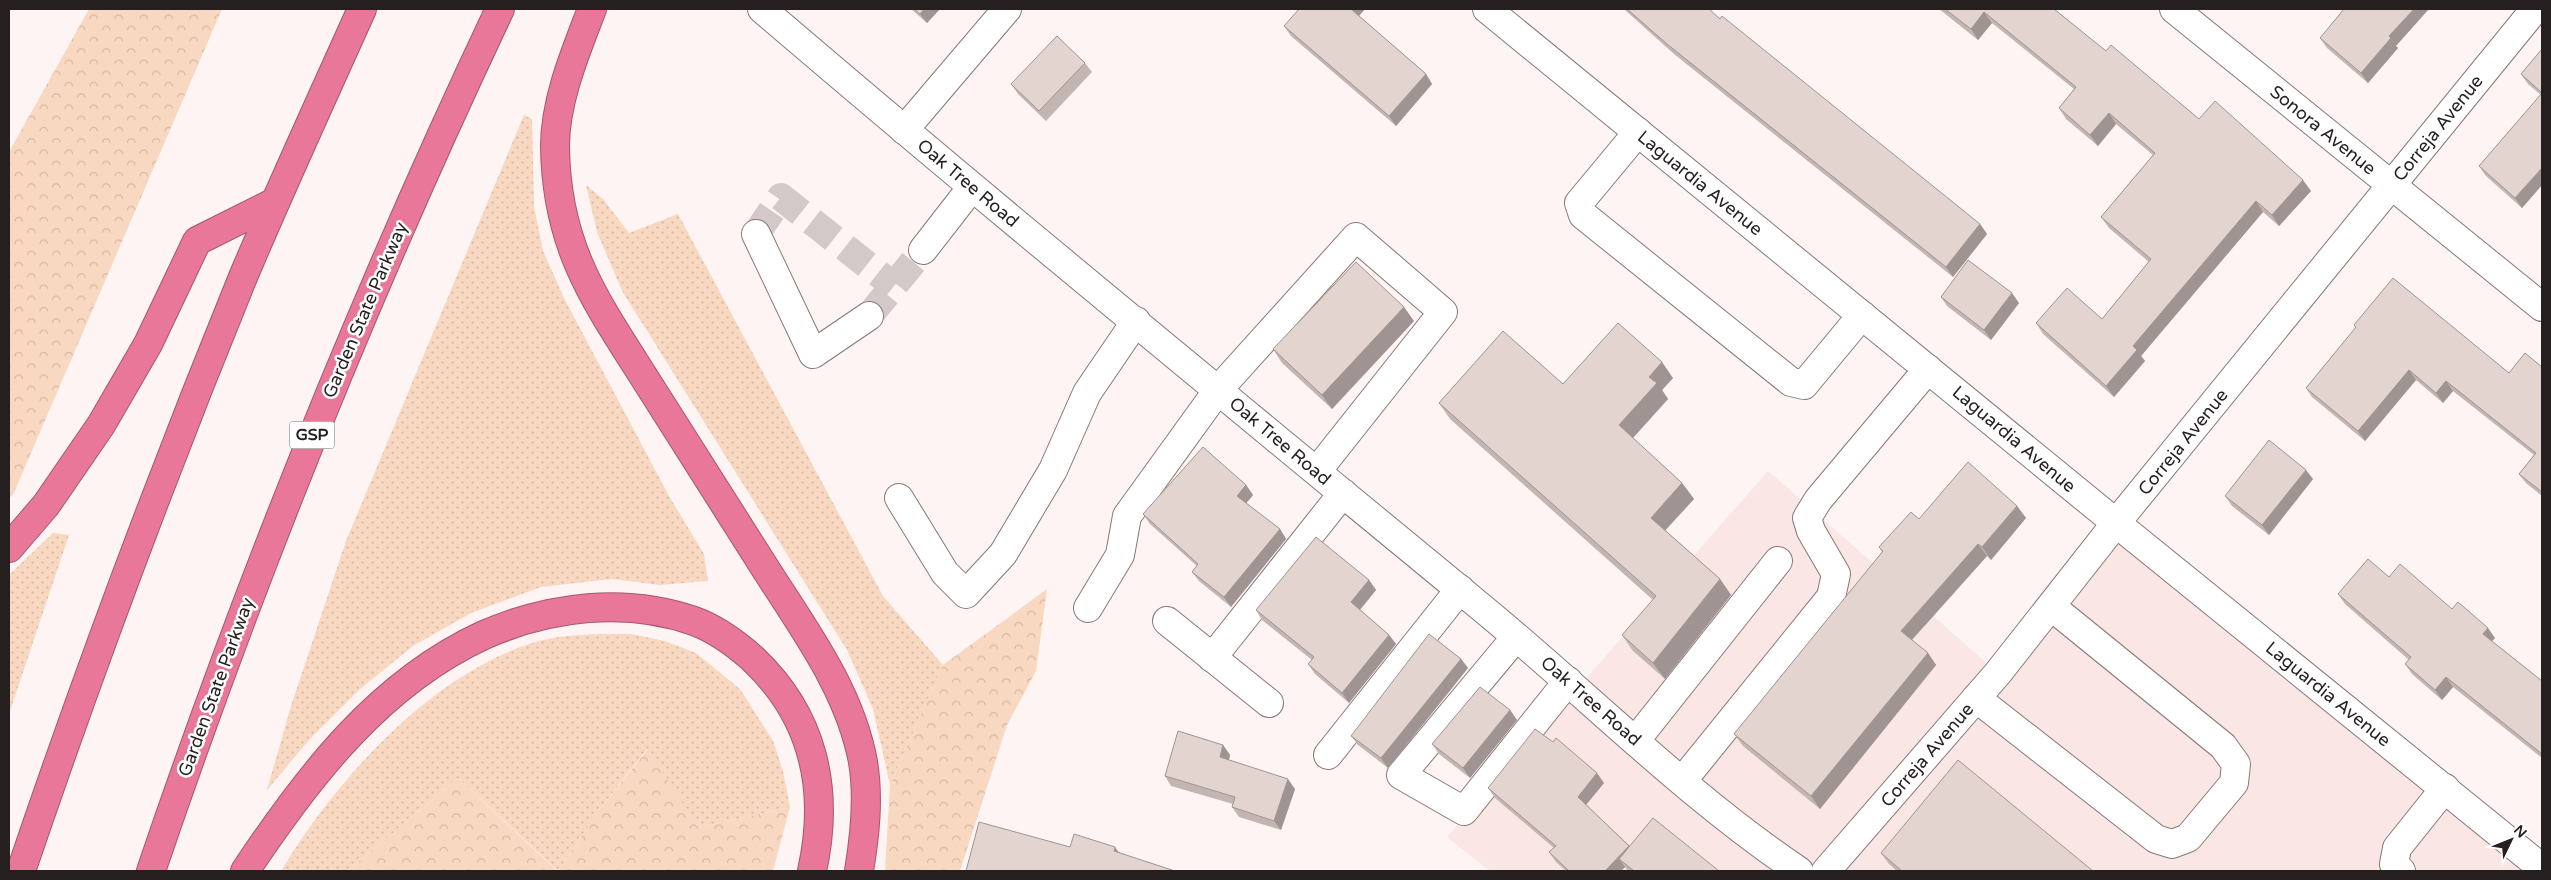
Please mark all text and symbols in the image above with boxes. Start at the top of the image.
street label: Correja Avenue [2388,70,2488,186]
street label: Sonora Avenue [2266,81,2380,179]
street label: Laguardia Avenue [1633,126,1767,240]
street label: Oak Tree Road [913,134,1023,232]
street label: Garden State Parkway [318,218,412,401]
street label: Laguardia Avenue [1948,381,2080,497]
street label: Correja Avenue [2133,384,2233,500]
street label: Oak Tree Road [1225,392,1335,490]
road number: GSP [290,422,334,448]
street label: Garden State Parkway [173,594,259,779]
street label: Laguardia Avenue [2261,637,2395,751]
street label: Oak Tree Road [1536,651,1646,751]
street label: Correja Avenue [1876,698,1978,812]
north arrow [2486,815,2536,865]
text: N [2510,822,2530,841]

